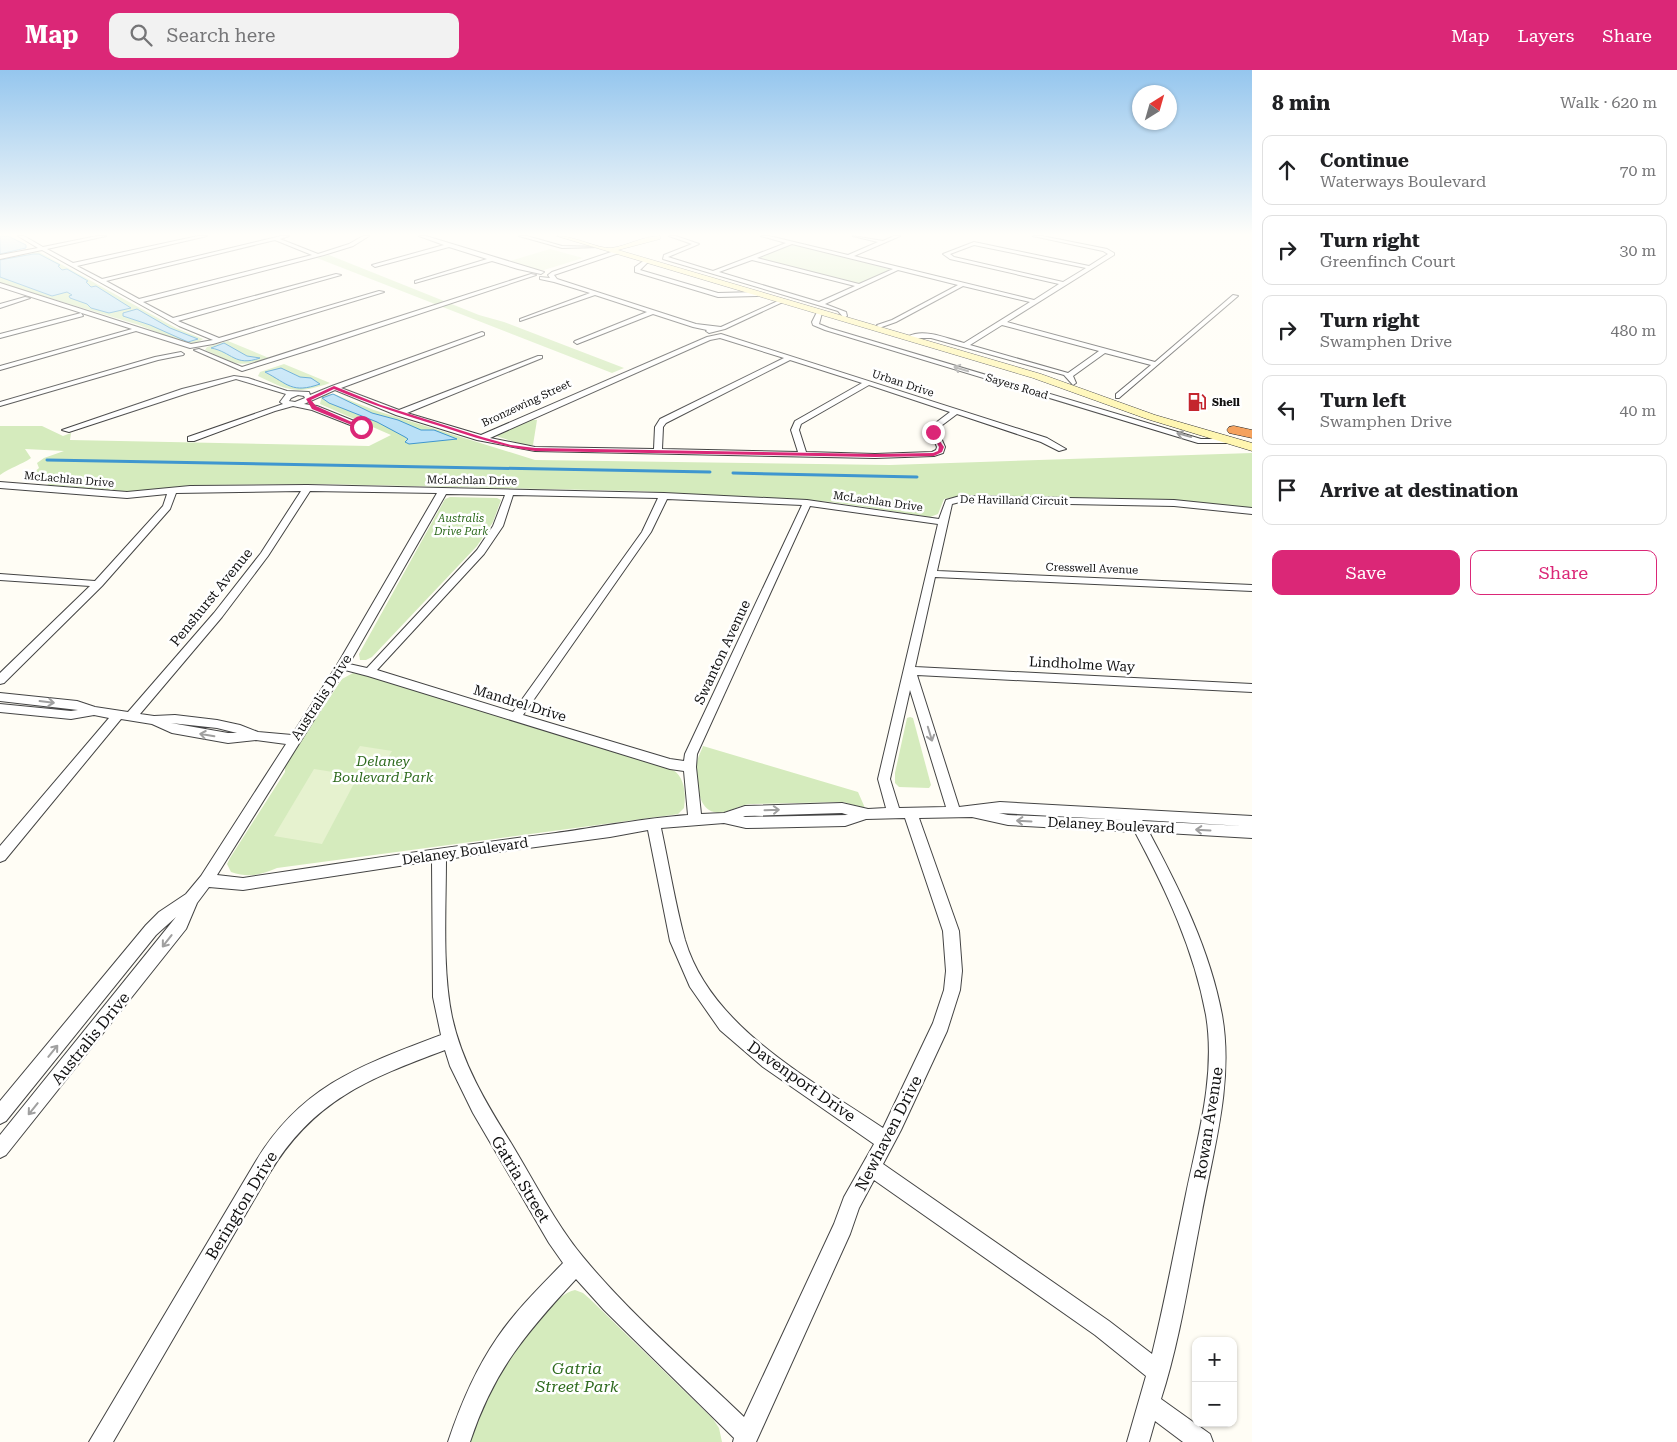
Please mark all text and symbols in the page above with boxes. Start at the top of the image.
search box [109,13,459,58]
text: Map [25,21,79,49]
icon: search [127,21,155,49]
text: Search here [167,24,275,47]
text: Map [1451,25,1490,46]
text: Layers [1518,25,1574,46]
text: Share [1602,25,1652,46]
north arrow [1132,85,1177,130]
text: 8 min [1272,91,1330,115]
text: Walk · 620 m [1560,93,1657,112]
text: Continue [1320,149,1409,172]
icon: ahead [1273,156,1301,184]
text: 70 m [1619,161,1656,180]
text: Waterways Boulevard [1320,172,1486,191]
text: Turn right [1320,229,1420,252]
icon: right [1273,236,1301,264]
text: 30 m [1619,241,1656,260]
text: Greenfinch Court [1320,252,1456,271]
text: Turn right [1320,309,1420,332]
icon: right [1273,316,1301,344]
text: 480 m [1610,321,1656,340]
text: Swamphen Drive [1320,332,1452,351]
one-way arrow [954,364,969,373]
street label: Urban Drive [870,367,936,400]
street label: Sayers Road [984,371,1050,402]
street label: Bronzewing Street [480,377,573,430]
text: Turn left [1320,389,1406,412]
fuel station icon: Shell [1186,391,1208,413]
place label: Shell [1212,396,1240,409]
icon: left [1273,396,1301,424]
text: 40 m [1619,401,1656,420]
text: Swamphen Drive [1320,412,1452,431]
route start [350,416,373,439]
route end [922,421,945,444]
one-way arrow [1176,430,1192,440]
street label: McLachlan Drive [23,469,115,490]
street label: McLachlan Drive [427,473,517,488]
icon: arrive [1273,476,1301,504]
text: Arrive at destination [1320,479,1518,502]
street label: McLachlan Drive [832,489,924,514]
street label: De Havilland Circuit [960,493,1068,508]
park label: Australis Drive Park [433,512,488,538]
street label: Penshurst Avenue [167,545,256,649]
button: Save [1272,550,1460,595]
button: Share [1470,550,1657,595]
street label: Cresswell Avenue [1046,560,1138,577]
street label: Swanton Avenue [691,597,753,707]
street label: Australis Drive [287,651,355,743]
street label: Lindholme Way [1029,653,1136,675]
street label: Mandrel Drive [472,681,569,725]
one-way arrow [39,697,55,707]
one-way arrow [926,726,935,742]
one-way arrow [200,729,216,739]
park label: Delaney Boulevard Park [332,753,434,785]
one-way arrow [763,806,779,815]
street label: Delaney Boulevard [1047,814,1175,836]
one-way arrow [1016,816,1032,825]
one-way arrow [1196,826,1212,835]
street label: Delaney Boulevard [401,834,529,868]
one-way arrow [162,934,173,947]
street label: Australis Drive [47,988,134,1088]
street label: Davenport Drive [744,1037,860,1126]
one-way arrow [48,1045,59,1058]
street label: Rowan Avenue [1190,1065,1227,1181]
street label: Newhaven Drive [851,1072,926,1194]
one-way arrow [27,1102,38,1115]
street label: Gatria Street [487,1133,554,1226]
street label: Berington Drive [202,1148,281,1263]
map controls [1192,1337,1237,1427]
button: + [1192,1337,1237,1382]
park label: Gatria Street Park [535,1359,619,1396]
button: − [1192,1382,1237,1427]

